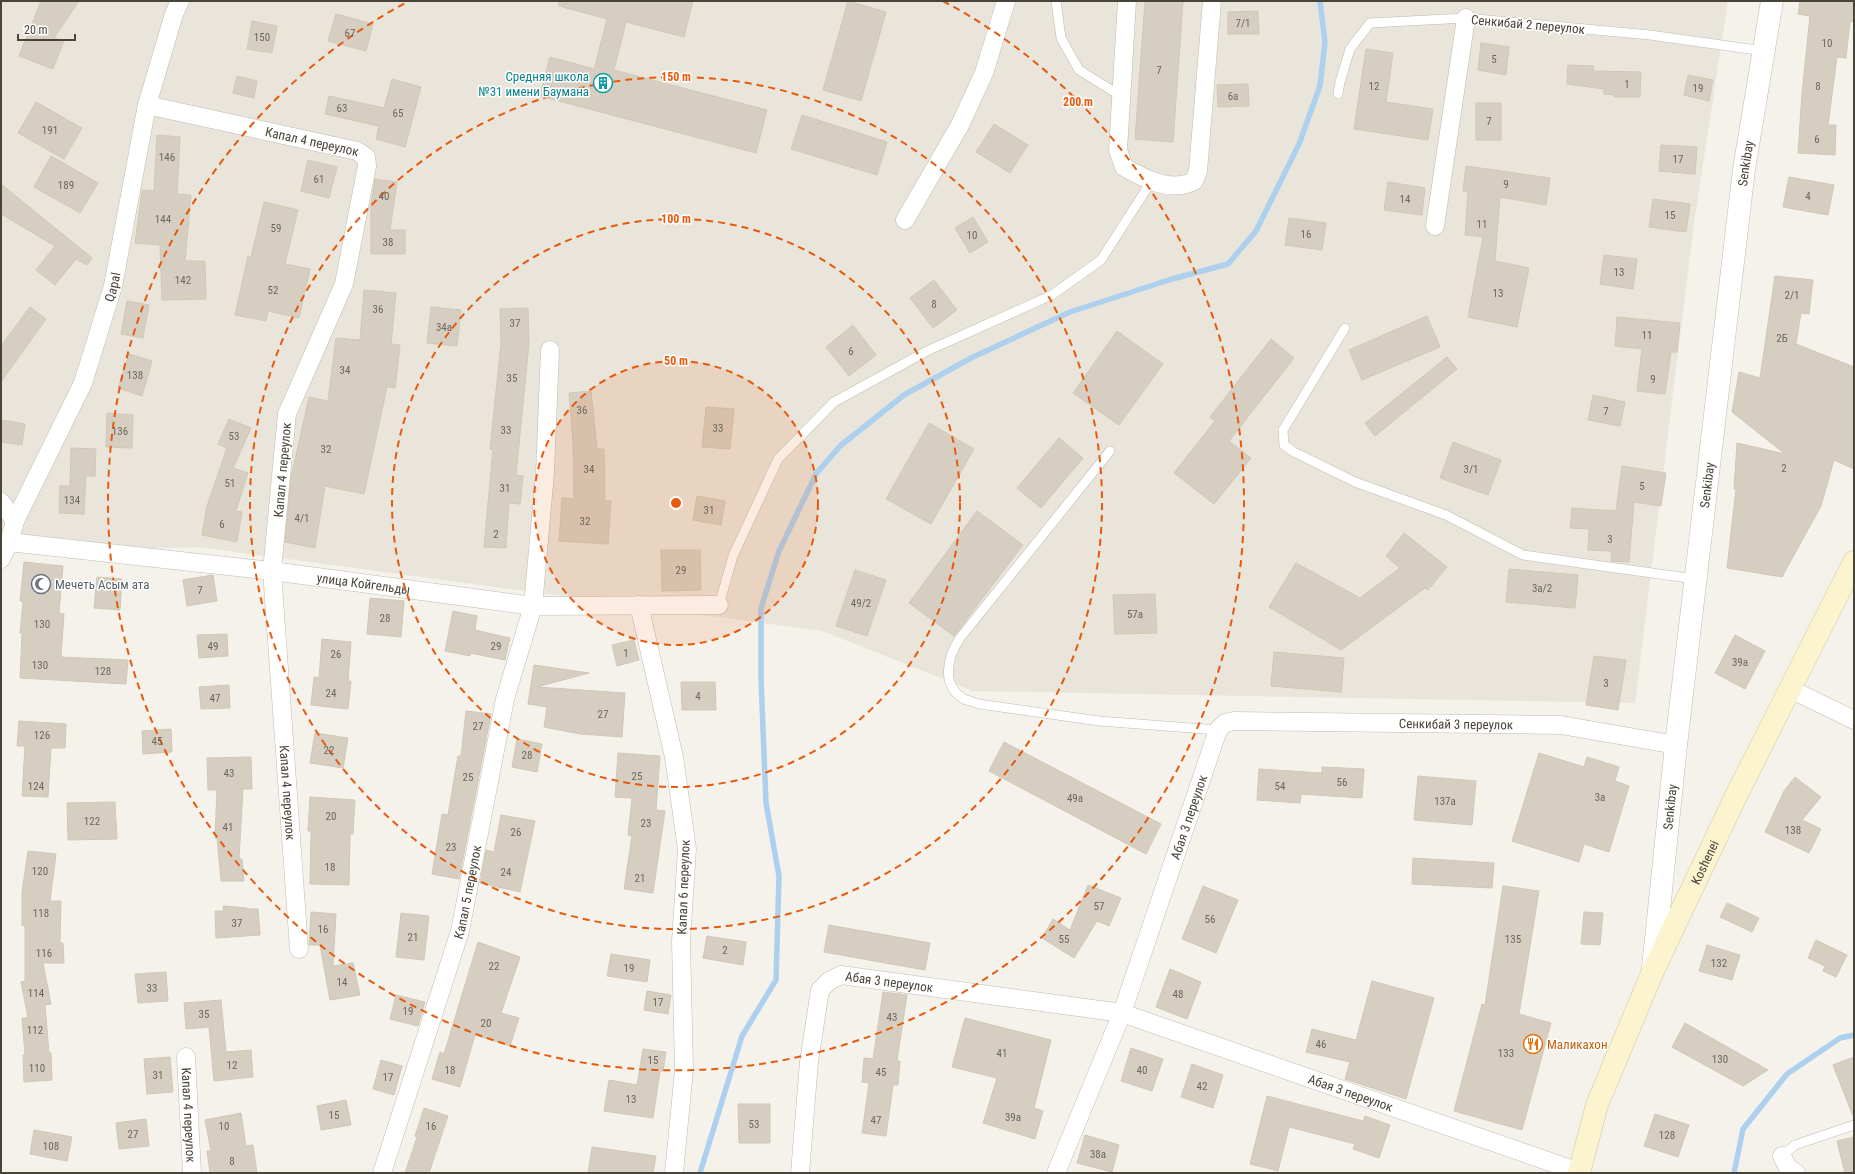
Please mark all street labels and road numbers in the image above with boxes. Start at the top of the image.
street label: Сенкибай 2 переулок [1470,12,1586,37]
street label: Капал 4 переулок [264,124,361,159]
street label: Senkibay [1735,139,1757,187]
street label: Qapal [102,271,123,304]
street label: Капал 4 переулок [271,421,294,518]
street label: Senkibay [1697,461,1717,509]
street label: улица Койгельды [316,570,411,597]
street label: Сенкибай 3 переулок [1399,716,1514,732]
street label: Капал 4 переулок [276,745,298,841]
street label: Абая 3 переулок [1168,772,1210,861]
street label: Senkibay [1660,783,1680,831]
street label: Капал 6 переулок [674,838,693,935]
street label: Koshenei [1688,838,1722,887]
street label: Капал 5 переулок [451,843,485,941]
street label: Абая 3 переулок [844,969,935,995]
street label: Капал 4 переулок [179,1067,198,1164]
street label: Абая 3 переулок [1306,1071,1395,1115]

